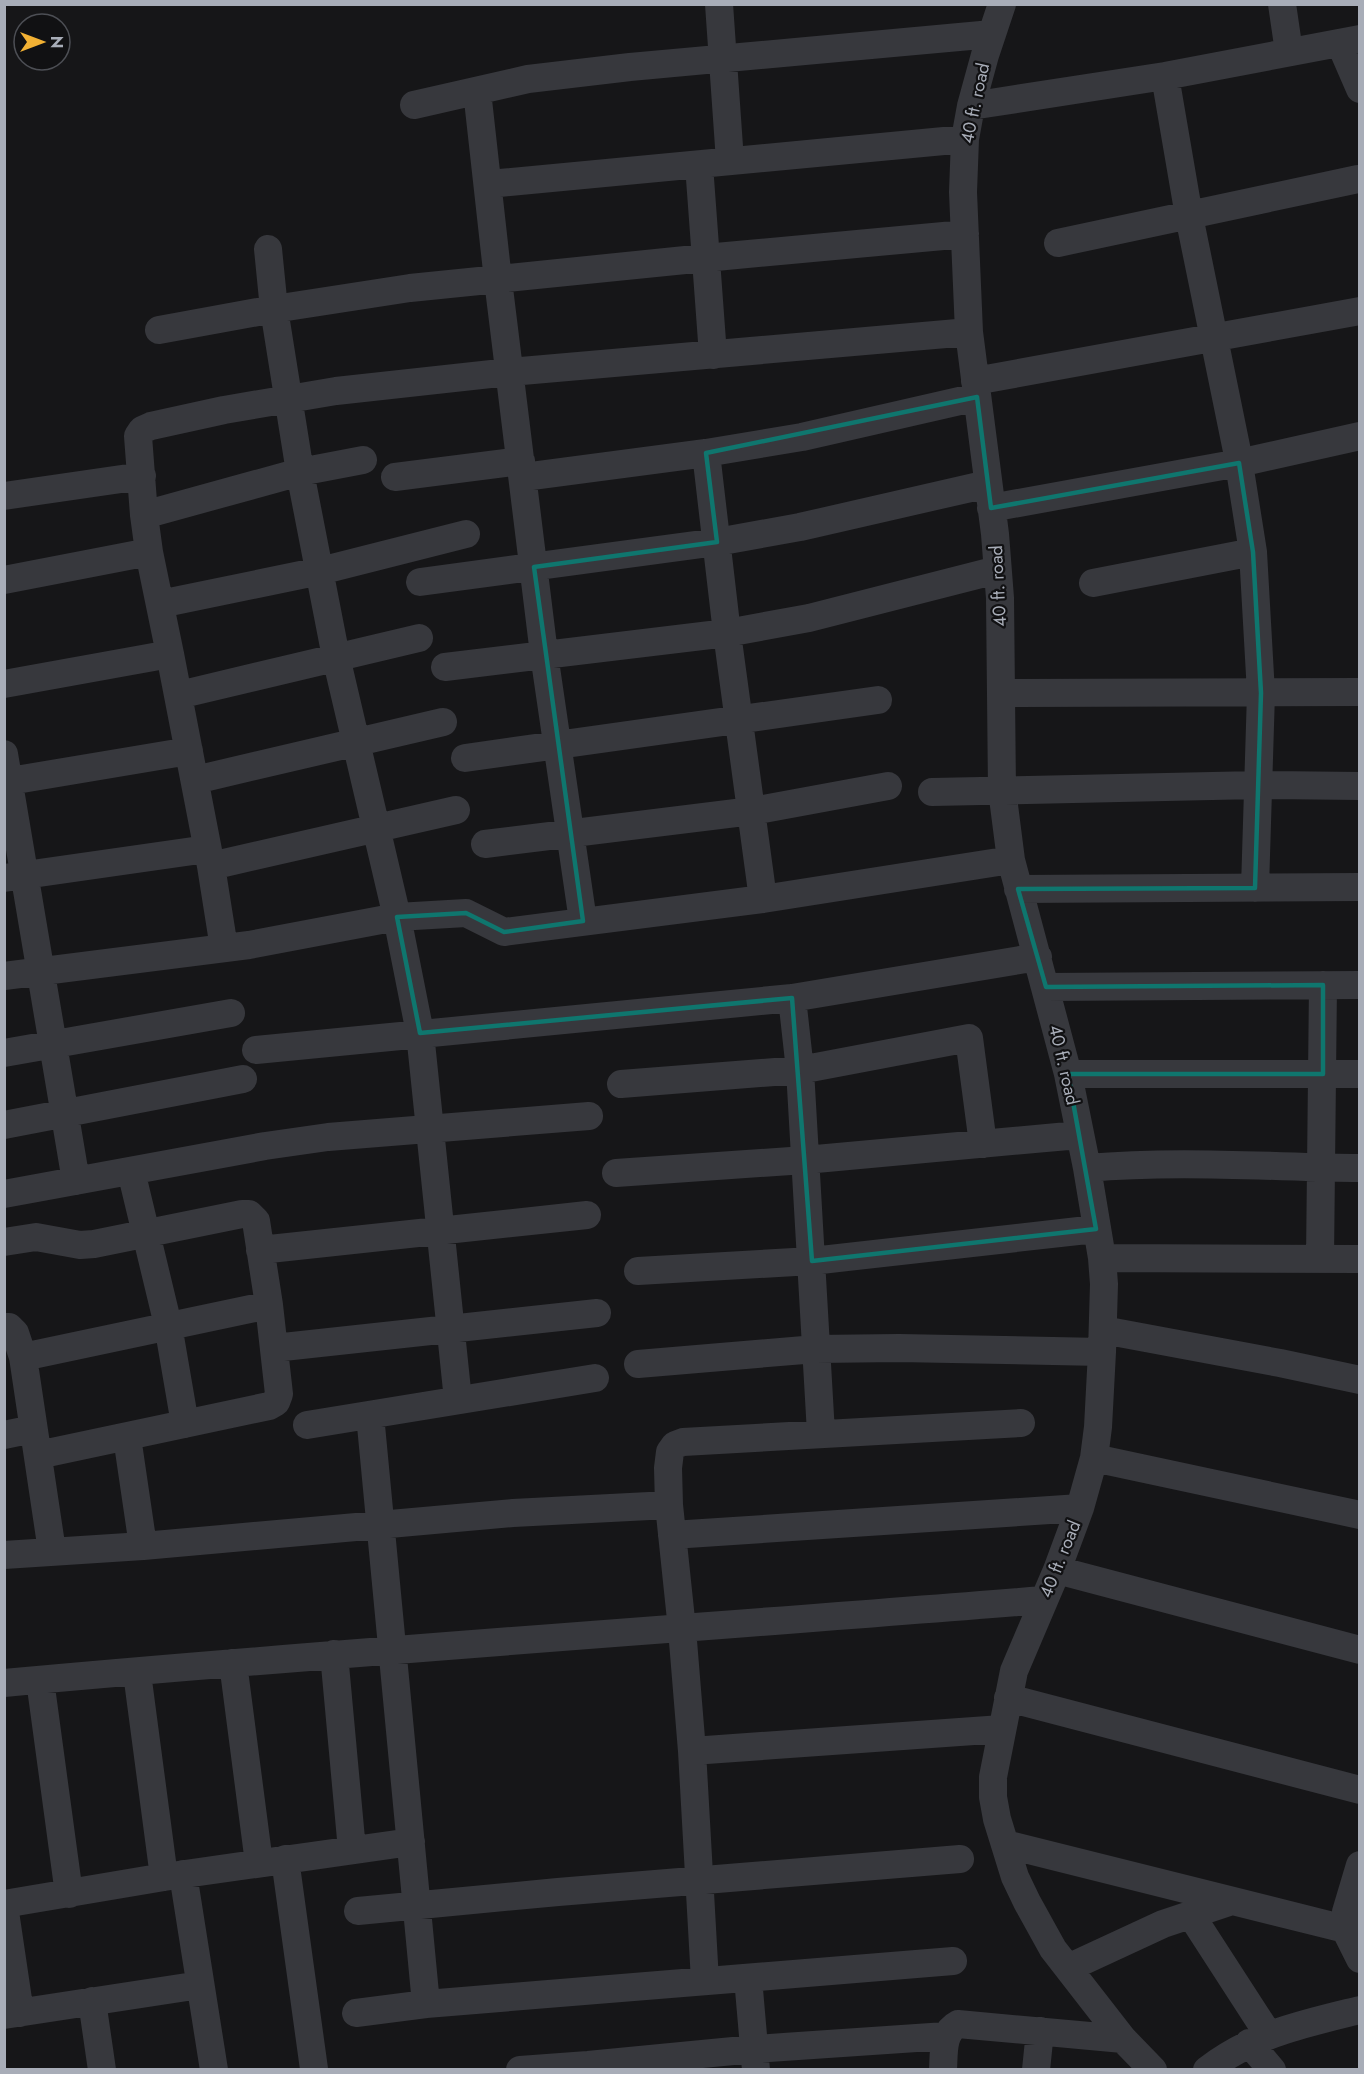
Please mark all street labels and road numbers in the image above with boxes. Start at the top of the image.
street label: 40 ft. road [954,60,996,146]
street label: 40 ft. road [983,545,1013,627]
street label: 40 ft. road [1042,1022,1086,1108]
street label: 40 ft. road [1033,1516,1087,1602]

